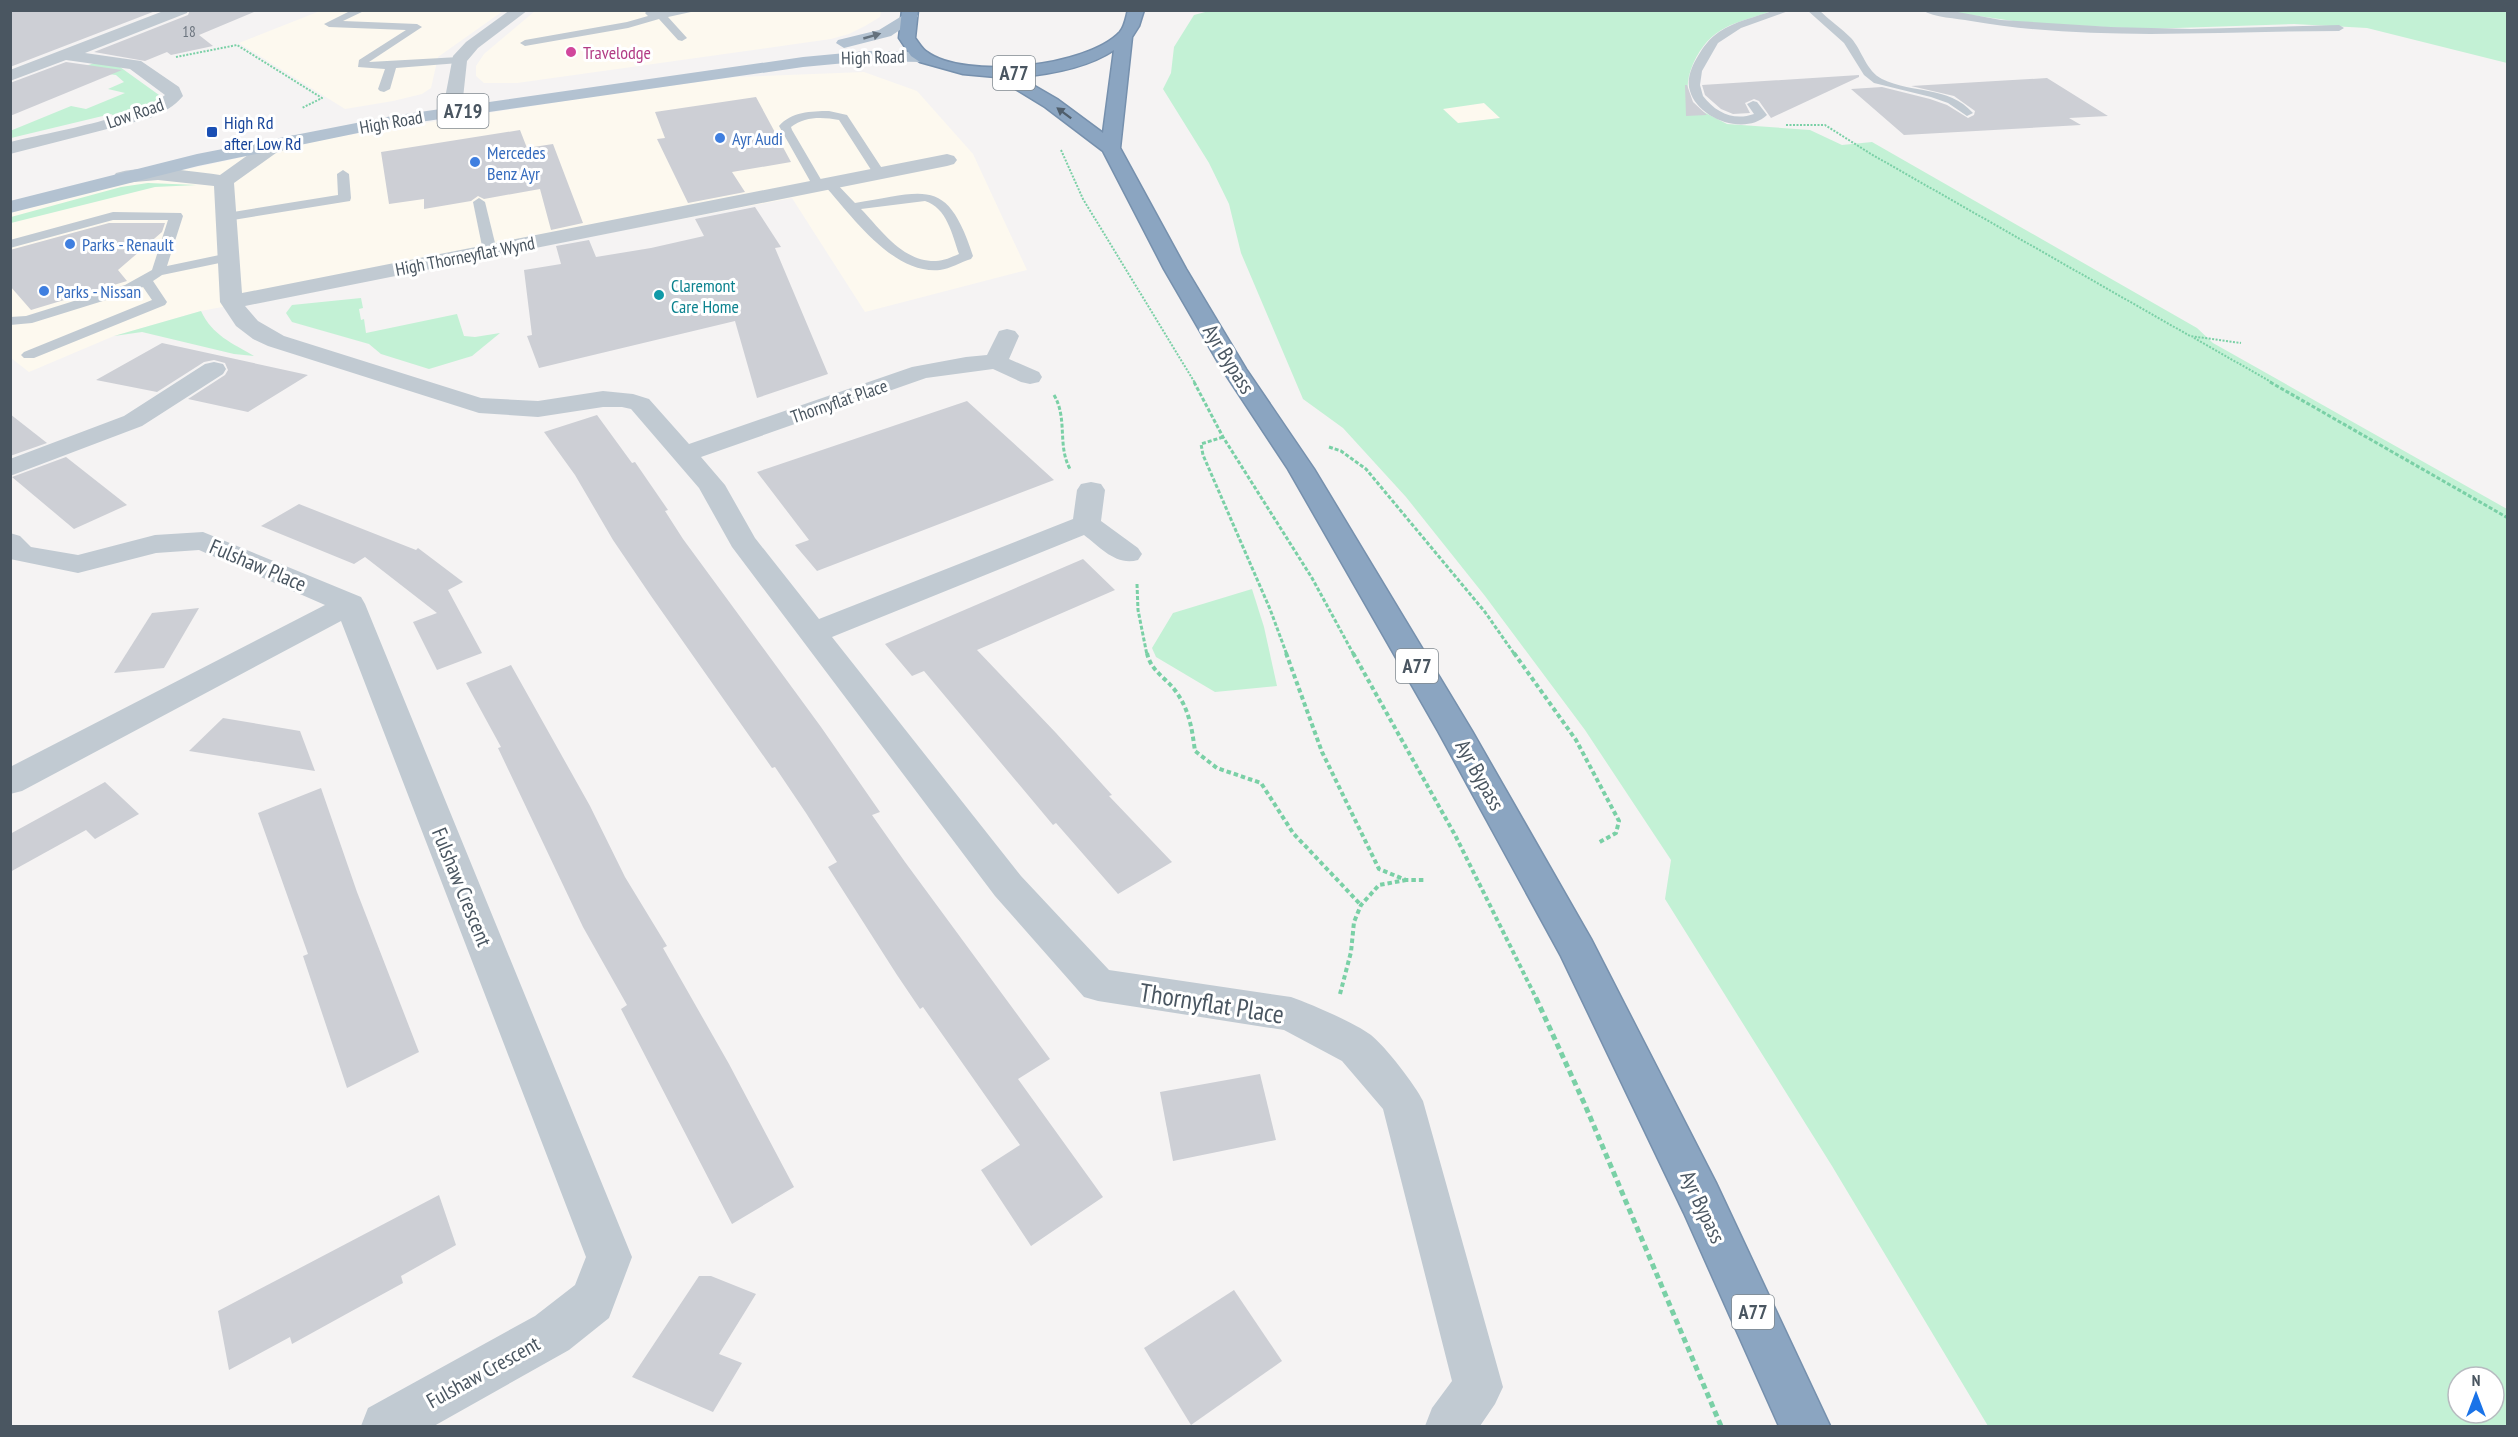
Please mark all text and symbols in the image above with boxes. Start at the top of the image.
house number: 18 [182,22,196,41]
one-way arrow [864,31,882,40]
place label: Travelodge [583,41,651,64]
street label: High Road [841,44,905,70]
marker: Travelodge [564,45,578,59]
road number: A77 [993,56,1035,90]
street label: Low Road [103,93,167,133]
road number: A719 [438,94,488,128]
street label: High Road [358,105,424,139]
one-way arrow [1056,106,1072,119]
place label: High Rd after Low Rd [224,111,301,155]
marker: High Rd after Low Rd [205,125,219,139]
place label: Ayr Audi [732,127,783,150]
marker: Ayr Audi [713,131,727,145]
place label: Mercedes Benz Ayr [487,141,546,185]
marker: Mercedes Benz Ayr [468,155,482,169]
street label: High Thorneyflat Wynd [393,231,537,281]
place label: Parks - Renault [82,233,174,256]
marker: Parks - Renault [63,237,77,251]
place label: Claremont Care Home [671,274,739,318]
place label: Parks - Nissan [56,280,141,303]
marker: Parks - Nissan [37,284,51,298]
marker: Claremont Care Home [652,288,666,302]
street label: Ayr Bypass [1197,319,1261,399]
street label: Thornyflat Place [788,374,890,428]
street label: Fulshaw Place [206,533,310,597]
road number: A77 [1396,649,1438,683]
street label: Ayr Bypass [1450,735,1510,815]
street label: Fulshaw Crescent [426,824,498,950]
street label: Thornyflat Place [1138,975,1286,1031]
street label: Ayr Bypass [1675,1166,1731,1248]
road number: A77 [1732,1295,1774,1329]
street label: Fulshaw Crescent [422,1330,545,1414]
north arrow [2446,1365,2506,1425]
text: N [2472,1370,2480,1390]

